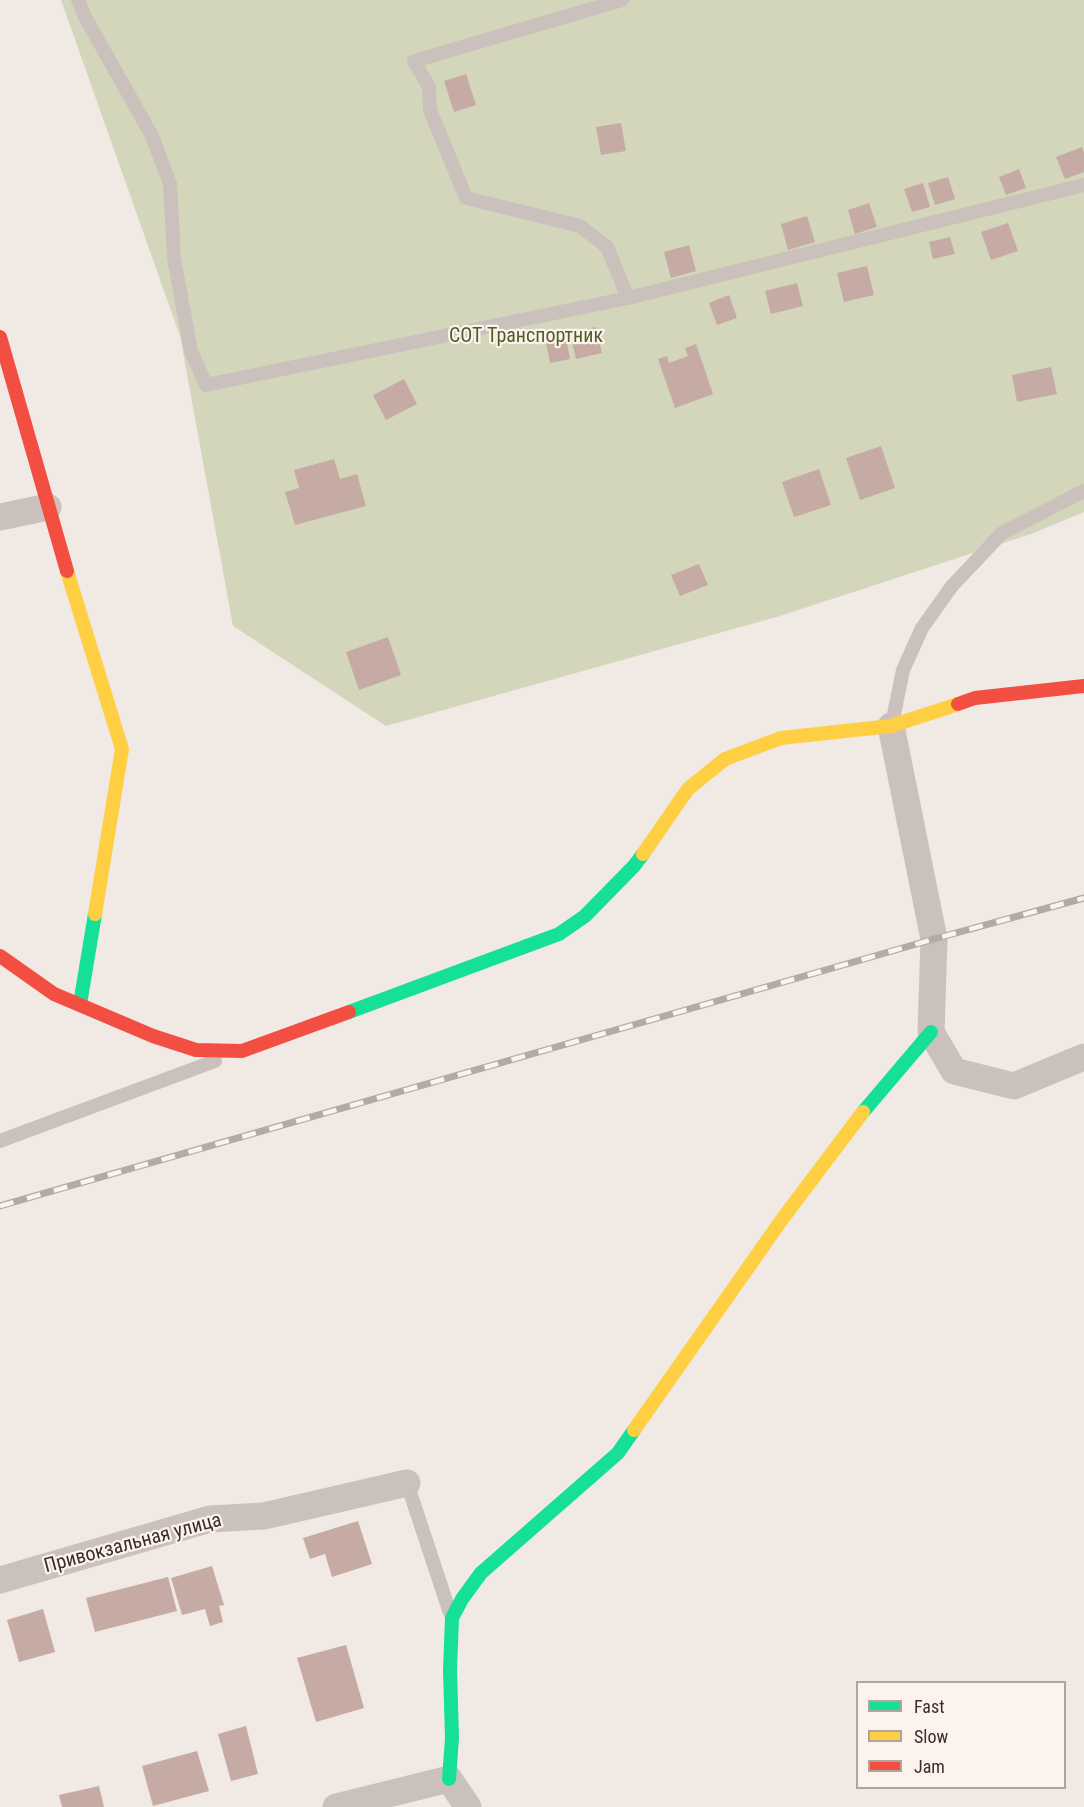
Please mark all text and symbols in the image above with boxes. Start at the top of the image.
park label: СОТ Транспортник [449,325,603,349]
street label: Привокзальная улица [42,1509,224,1579]
legend [856,1681,1066,1789]
text: Fast [914,1696,945,1717]
text: Slow [914,1726,948,1747]
text: Jam [914,1756,945,1777]

